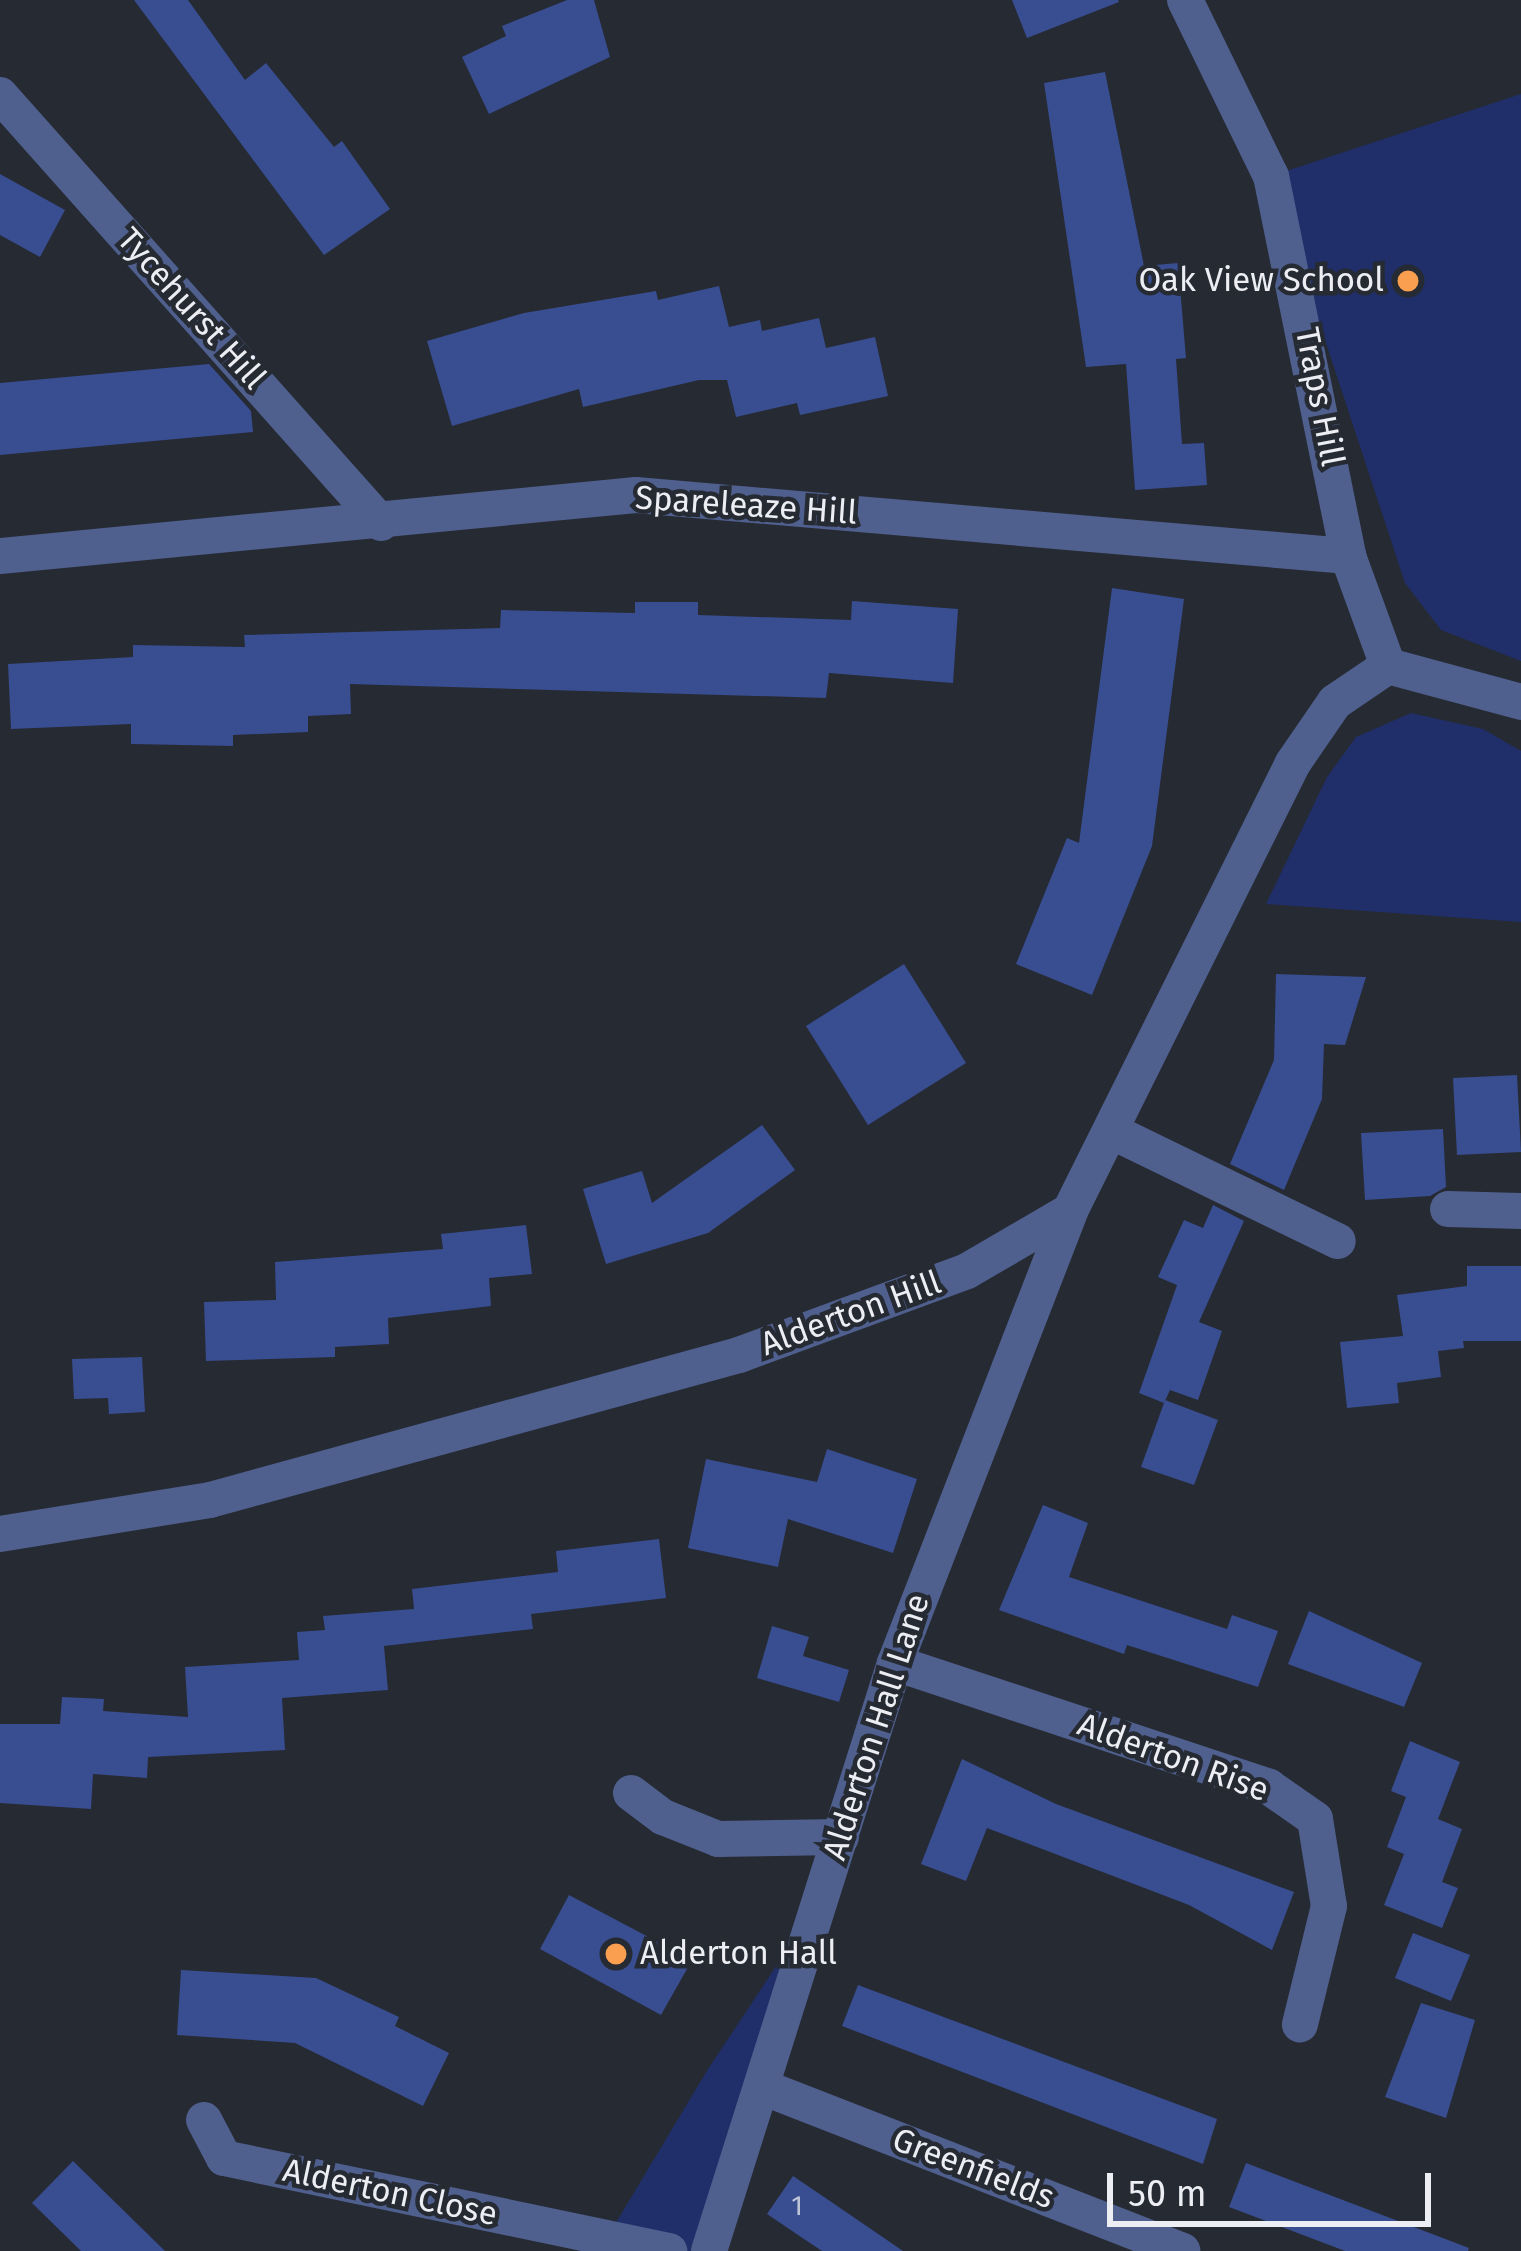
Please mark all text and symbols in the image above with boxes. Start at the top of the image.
street label: Tycehurst Hill [108,220,274,398]
place label: Oak View School [1139,261,1384,301]
marker: Oak View School [1395,268,1421,294]
street label: Traps Hill [1286,324,1352,470]
street label: Spareleaze Hill [634,479,858,533]
street label: Alderton Hill [756,1263,946,1365]
street label: Alderton Hall Lane [815,1589,939,1865]
street label: Alderton Rise [1072,1705,1274,1811]
place label: Alderton Hall [640,1934,837,1974]
marker: Alderton Hall [603,1941,629,1967]
street label: Greenfields [887,2120,1059,2218]
scale bar [1113,2149,1437,2223]
street label: Alderton Close [279,2151,501,2235]
text: 50 m [1128,2172,1207,2216]
house number: 1 [791,2191,803,2223]

